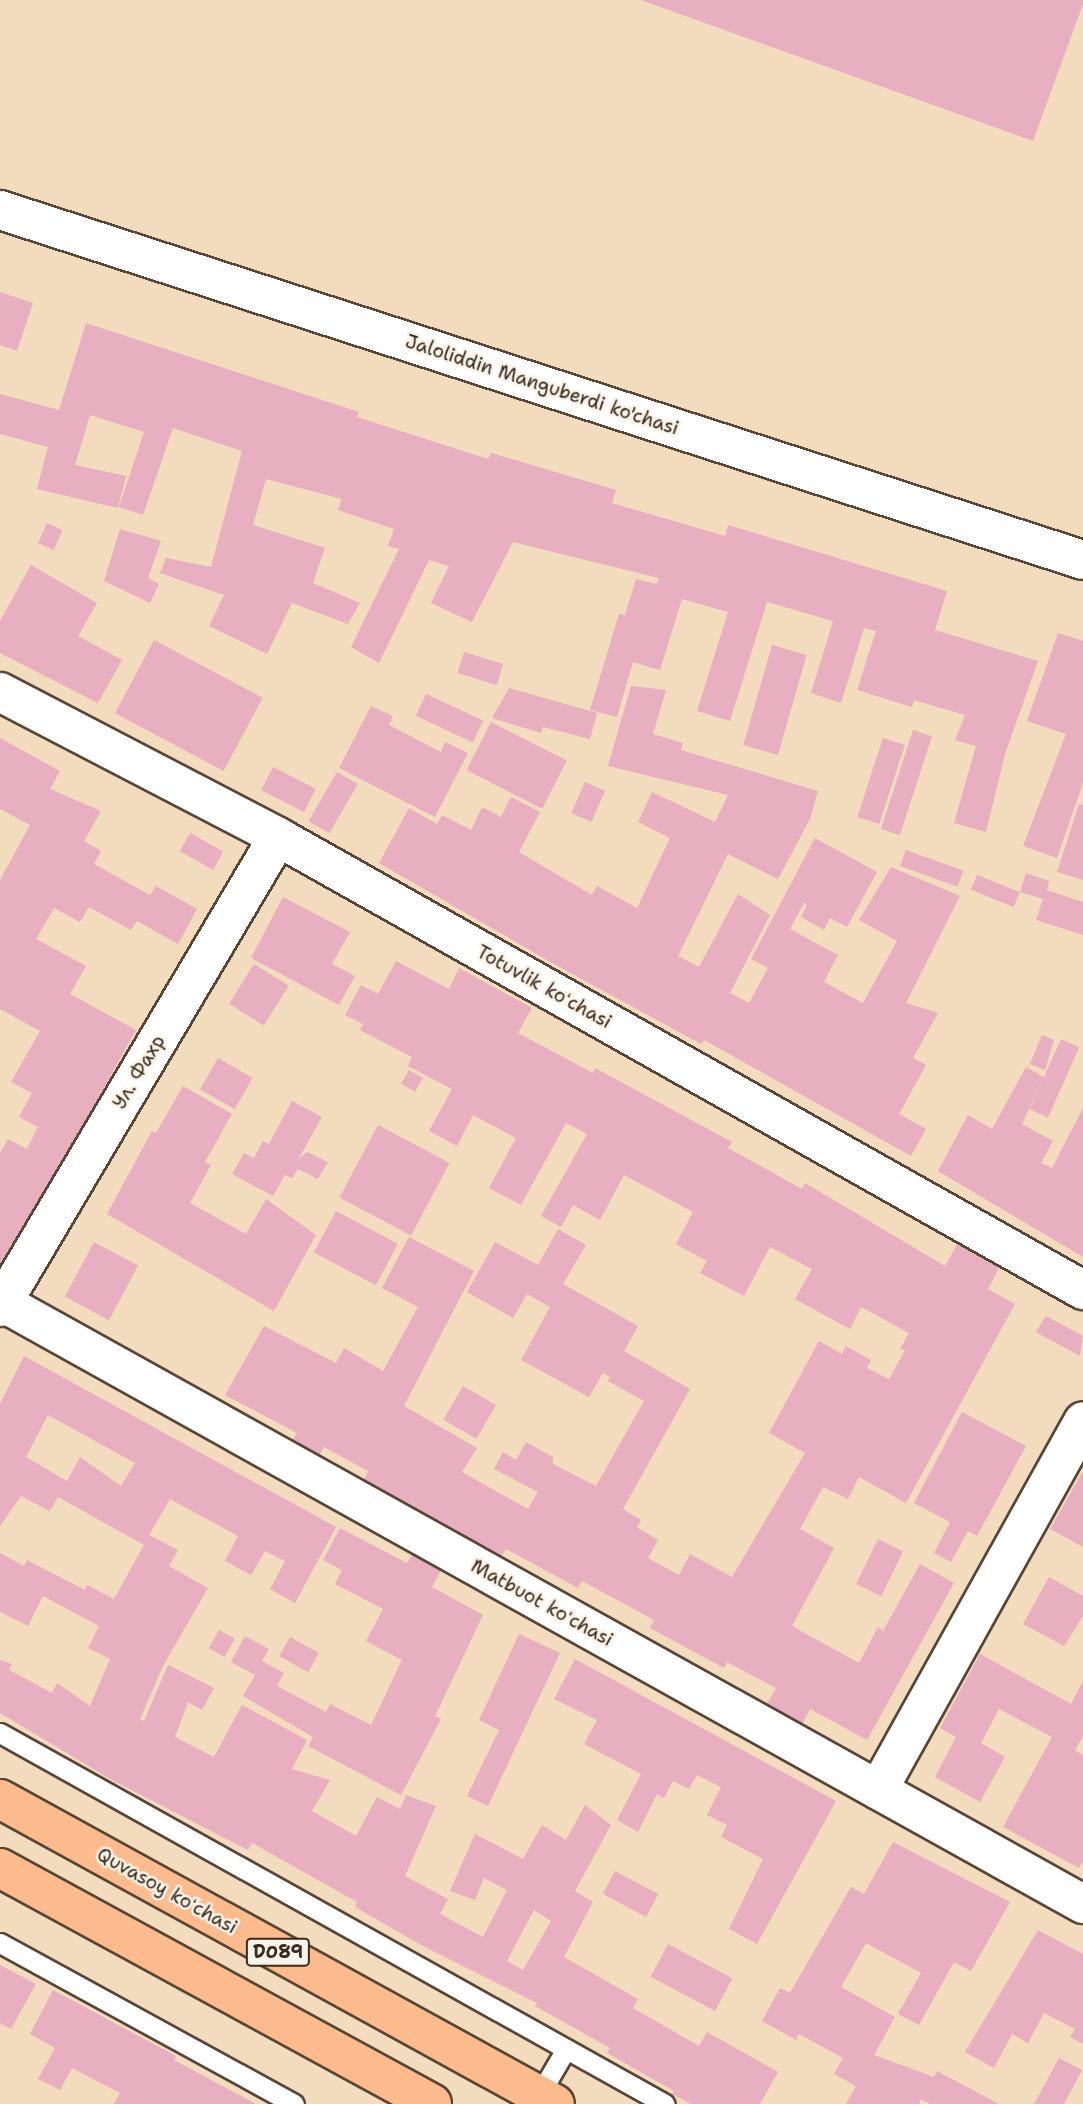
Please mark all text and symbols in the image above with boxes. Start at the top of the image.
street label: Jaloliddin Manguberdi ko'chasi [402,330,682,440]
street label: Totuvlik koʻchasi [473,940,615,1034]
street label: Ул. Фахр [108,1031,170,1113]
street label: Matbuot koʻchasi [467,1554,617,1652]
street label: Quvasoy koʻchasi [93,1843,241,1939]
road number: D089 [245,1938,311,1966]

